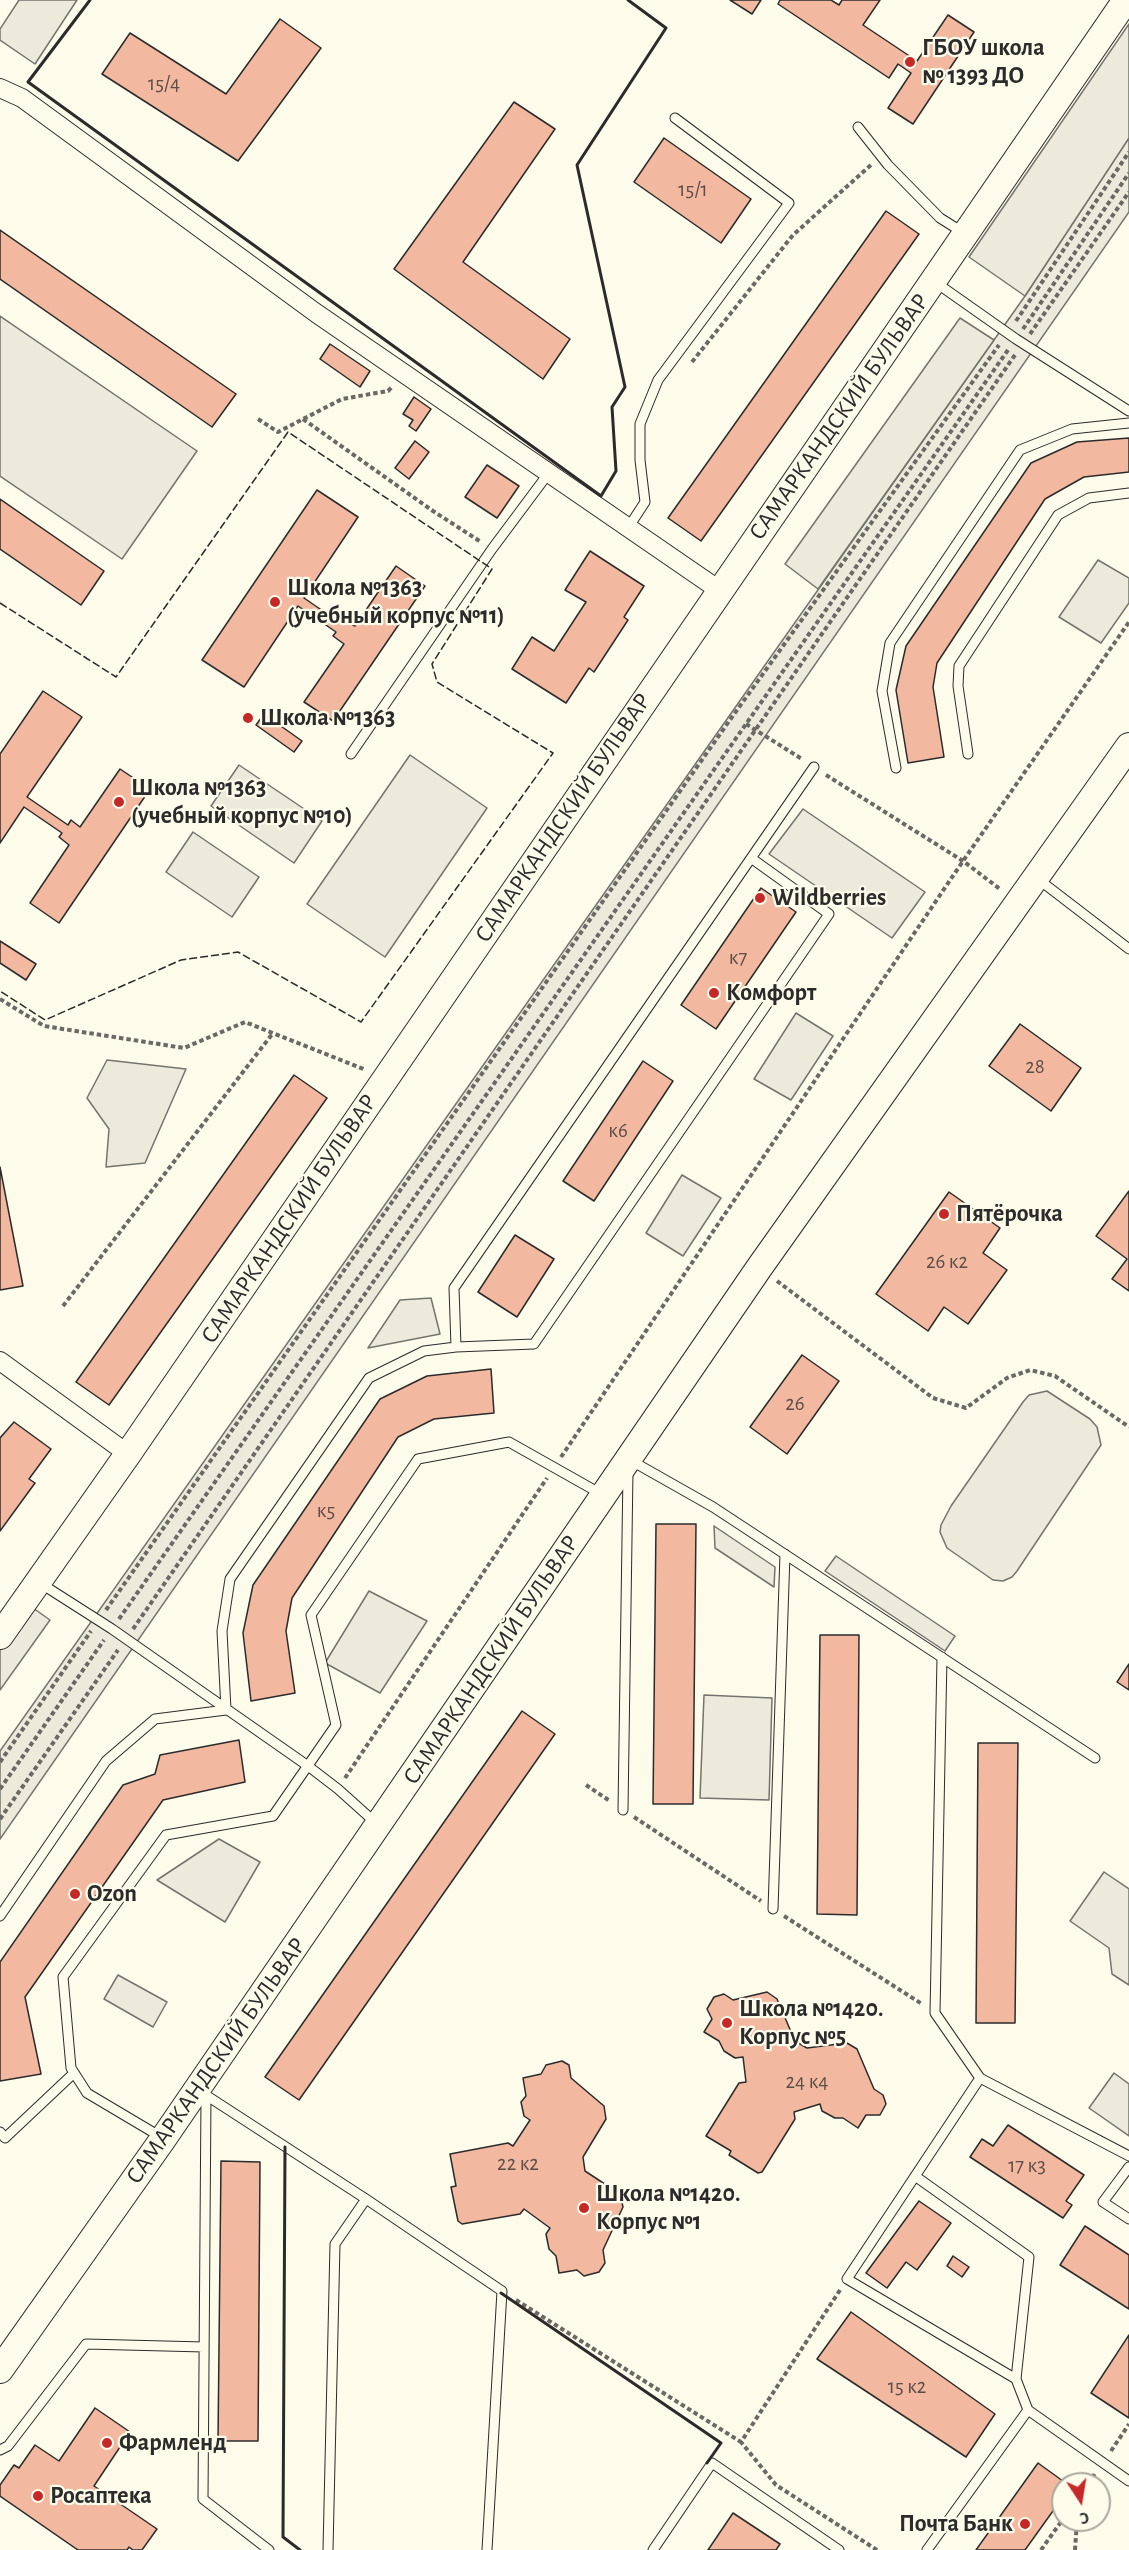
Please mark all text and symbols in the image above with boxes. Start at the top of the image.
place label: ГБОУ школа № 1393 ДО [922,34,1045,90]
marker: ГБОУ школа № 1393 ДО [903,55,917,69]
house number: 15/4 [148,71,180,97]
house number: 15/1 [678,177,708,203]
street label: САМАРКАНДСКИЙ БУЛЬВАР [743,288,935,546]
place label: Школа №1363 (учебный корпус №11) [287,574,505,630]
marker: Школа №1363 (учебный корпус №11) [268,595,282,609]
street label: САМАРКАНДСКИЙ БУЛЬВАР [469,688,657,948]
place label: Школа №1363 [260,704,395,732]
marker: Школа №1363 [241,711,255,725]
place label: Школа №1363 (учебный корпус №10) [131,774,353,830]
marker: Школа №1363 (учебный корпус №10) [112,795,126,809]
place label: Wildberries [772,884,886,912]
marker: Wildberries [753,891,767,905]
house number: к7 [729,945,747,971]
place label: Комфорт [726,979,816,1007]
marker: Комфорт [707,986,721,1000]
house number: 28 [1025,1054,1045,1080]
street label: САМАРКАНДСКИЙ БУЛЬВАР [195,1089,383,1349]
house number: к6 [608,1118,628,1144]
place label: Пятёрочка [956,1200,1063,1228]
marker: Пятёрочка [937,1207,951,1221]
house number: 26 к2 [926,1249,968,1275]
house number: 26 [785,1391,805,1417]
house number: к5 [317,1498,335,1524]
street label: САМАРКАНДСКИЙ БУЛЬВАР [397,1530,585,1790]
place label: Ozon [87,1880,137,1908]
marker: Ozon [68,1887,82,1901]
street label: САМАРКАНДСКИЙ БУЛЬВАР [120,1932,312,2190]
place label: Школа №1420. Корпус №5 [739,1995,883,2051]
marker: Школа №1420. Корпус №5 [720,2016,734,2030]
house number: 24 к4 [786,2069,828,2095]
house number: 22 к2 [497,2151,539,2177]
house number: 17 к3 [1008,2153,1046,2179]
place label: Школа №1420. Корпус №1 [596,2180,740,2236]
marker: Школа №1420. Корпус №1 [577,2201,591,2215]
house number: 15 к2 [888,2374,926,2400]
place label: Фармленд [119,2429,227,2457]
marker: Фармленд [100,2436,114,2450]
north arrow [1051,2472,1111,2532]
place label: Росаптека [50,2482,152,2510]
marker: Росаптека [31,2489,45,2503]
text: С [1078,2509,1090,2526]
place label: Почта Банк [899,2510,1013,2538]
marker: Почта Банк [1018,2517,1032,2531]

